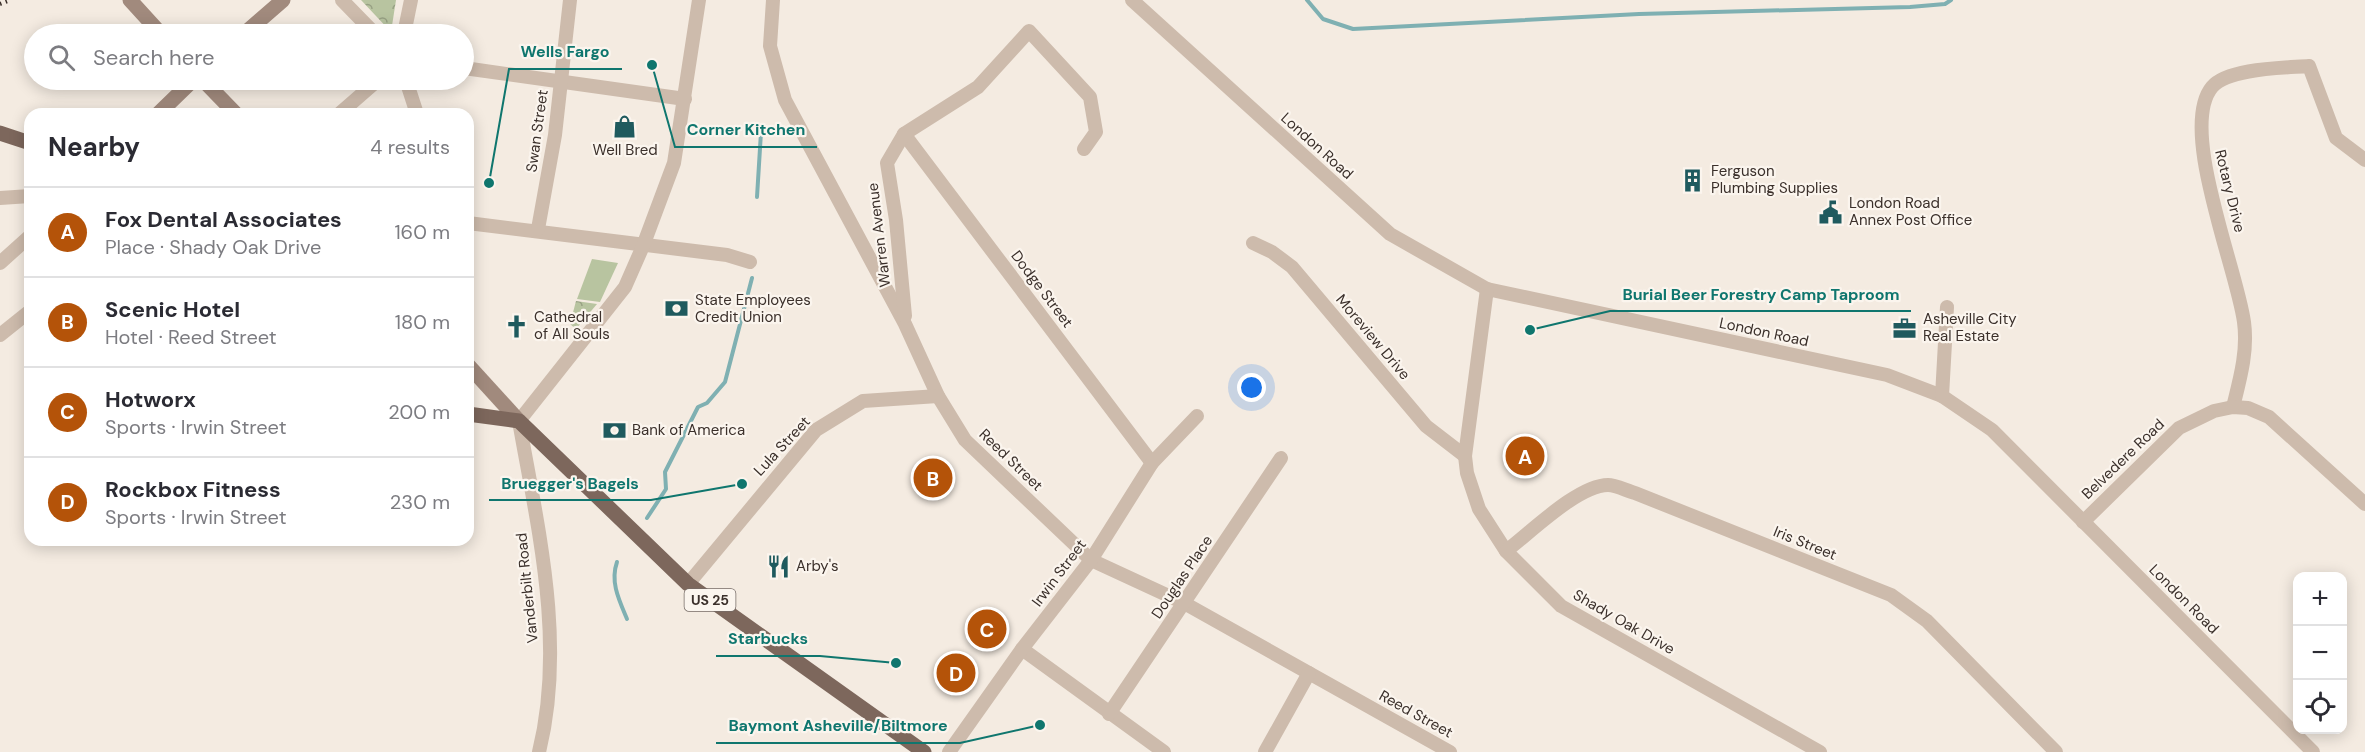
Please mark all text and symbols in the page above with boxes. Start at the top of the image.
search box [24,24,474,90]
callout: Wells Fargo [509,35,622,69]
icon: search [45,41,78,74]
text: Wells Fargo [521,41,609,62]
text: Search here [93,43,214,72]
street label: Swan Street [521,88,553,174]
street label: London Road [1277,108,1357,184]
shop icon: Well Bred [612,113,638,139]
callout: Corner Kitchen [675,113,817,147]
text: Corner Kitchen [687,119,805,140]
text: Nearby [48,130,140,164]
text: 4 results [370,134,450,160]
place label: Well Bred [592,140,658,160]
street label: Rotary Drive [2210,148,2250,234]
place label: Ferguson Plumbing Supplies [1711,161,1838,198]
building icon: Ferguson Plumbing Supplies [1680,167,1706,193]
street label: Warren Avenue [863,182,895,288]
place label: London Road Annex Post Office [1849,193,1972,230]
public building icon: London Road Annex Post Office [1818,199,1844,225]
text: Fox Dental Associates [105,205,342,234]
text: A [60,219,75,245]
text: 160 m [394,219,450,245]
text: Place · Shady Oak Drive [105,234,321,260]
street label: Dodge Street [1006,246,1078,332]
callout: Burial Beer Forestry Camp Taproom [1610,277,1911,311]
text: Burial Beer Forestry Camp Taproom [1622,284,1900,305]
place label: State Employees Credit Union [695,290,811,327]
street label: Moreview Drive [1331,290,1415,384]
text: Scenic Hotel [105,295,240,324]
bank icon: State Employees Credit Union [664,296,690,322]
place label: Cathedral of All Souls [534,307,610,344]
text: B [61,309,74,335]
text: 180 m [395,309,450,335]
place label: Asheville City Real Estate [1923,309,2017,346]
church icon: Cathedral of All Souls [503,313,529,339]
street label: London Road [1717,313,1811,351]
office icon: Asheville City Real Estate [1892,315,1918,341]
text: Hotel · Reed Street [105,324,277,350]
your location [1237,373,1266,402]
text: Hotworx [105,385,196,414]
text: C [60,399,75,425]
text: 200 m [388,399,450,425]
street label: Lula Street [749,412,815,480]
text: Sports · Irwin Street [105,414,286,440]
street label: Belvedere Road [2077,414,2169,504]
bank icon: Bank of America [601,417,627,443]
place label: Bank of America [632,420,745,440]
street label: Reed Street [975,425,1047,496]
pin: A [1506,434,1544,478]
pin: B [914,456,952,500]
callout: Bruegger's Bagels [489,466,651,500]
text: Bruegger's Bagels [501,473,639,494]
text: Rockbox Fitness [105,475,281,504]
text: D [60,489,75,515]
text: 230 m [390,489,450,515]
text: Sports · Irwin Street [105,504,286,530]
street label: Iris Street [1770,521,1840,565]
street label: Douglas Place [1147,531,1217,623]
street label: Vanderbilt Road [511,532,543,644]
street label: Irwin Street [1027,535,1091,611]
restaurant icon: Arby's [765,553,791,579]
place label: Arby's [796,556,839,576]
street label: London Road [2145,560,2223,638]
map controls [2293,572,2347,734]
button: + [2293,572,2347,626]
street label: Shady Oak Drive [1570,585,1678,659]
road number: US 25 [684,589,736,611]
pin: C [968,606,1006,652]
callout: Starbucks [716,622,820,656]
button: − [2293,626,2347,680]
text: Starbucks [728,628,808,649]
pin: D [936,650,976,696]
button: locate [2293,680,2347,734]
street label: Reed Street [1376,686,1457,743]
callout: Baymont Asheville/Biltmore [716,709,960,743]
text: Baymont Asheville/Biltmore [728,715,948,736]

